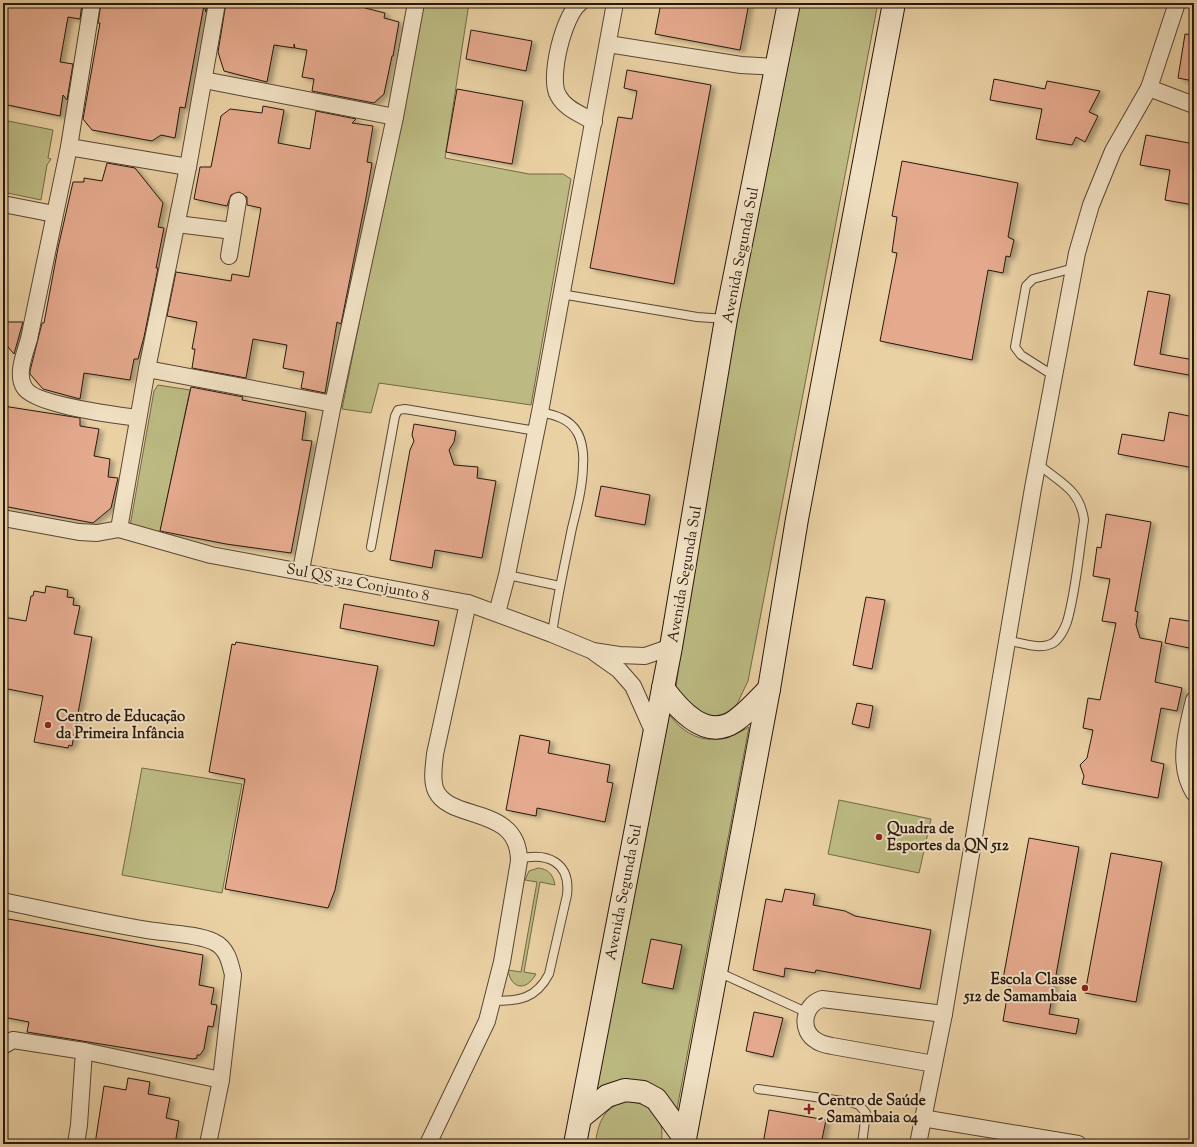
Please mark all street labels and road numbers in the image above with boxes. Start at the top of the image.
street label: Avenida Segunda Sul [718,185,765,325]
street label: Avenida Segunda Sul [663,504,708,644]
street label: Sul QS 312 Conjunto 8 [284,559,431,608]
street label: Avenida Segunda Sul [601,822,648,962]

